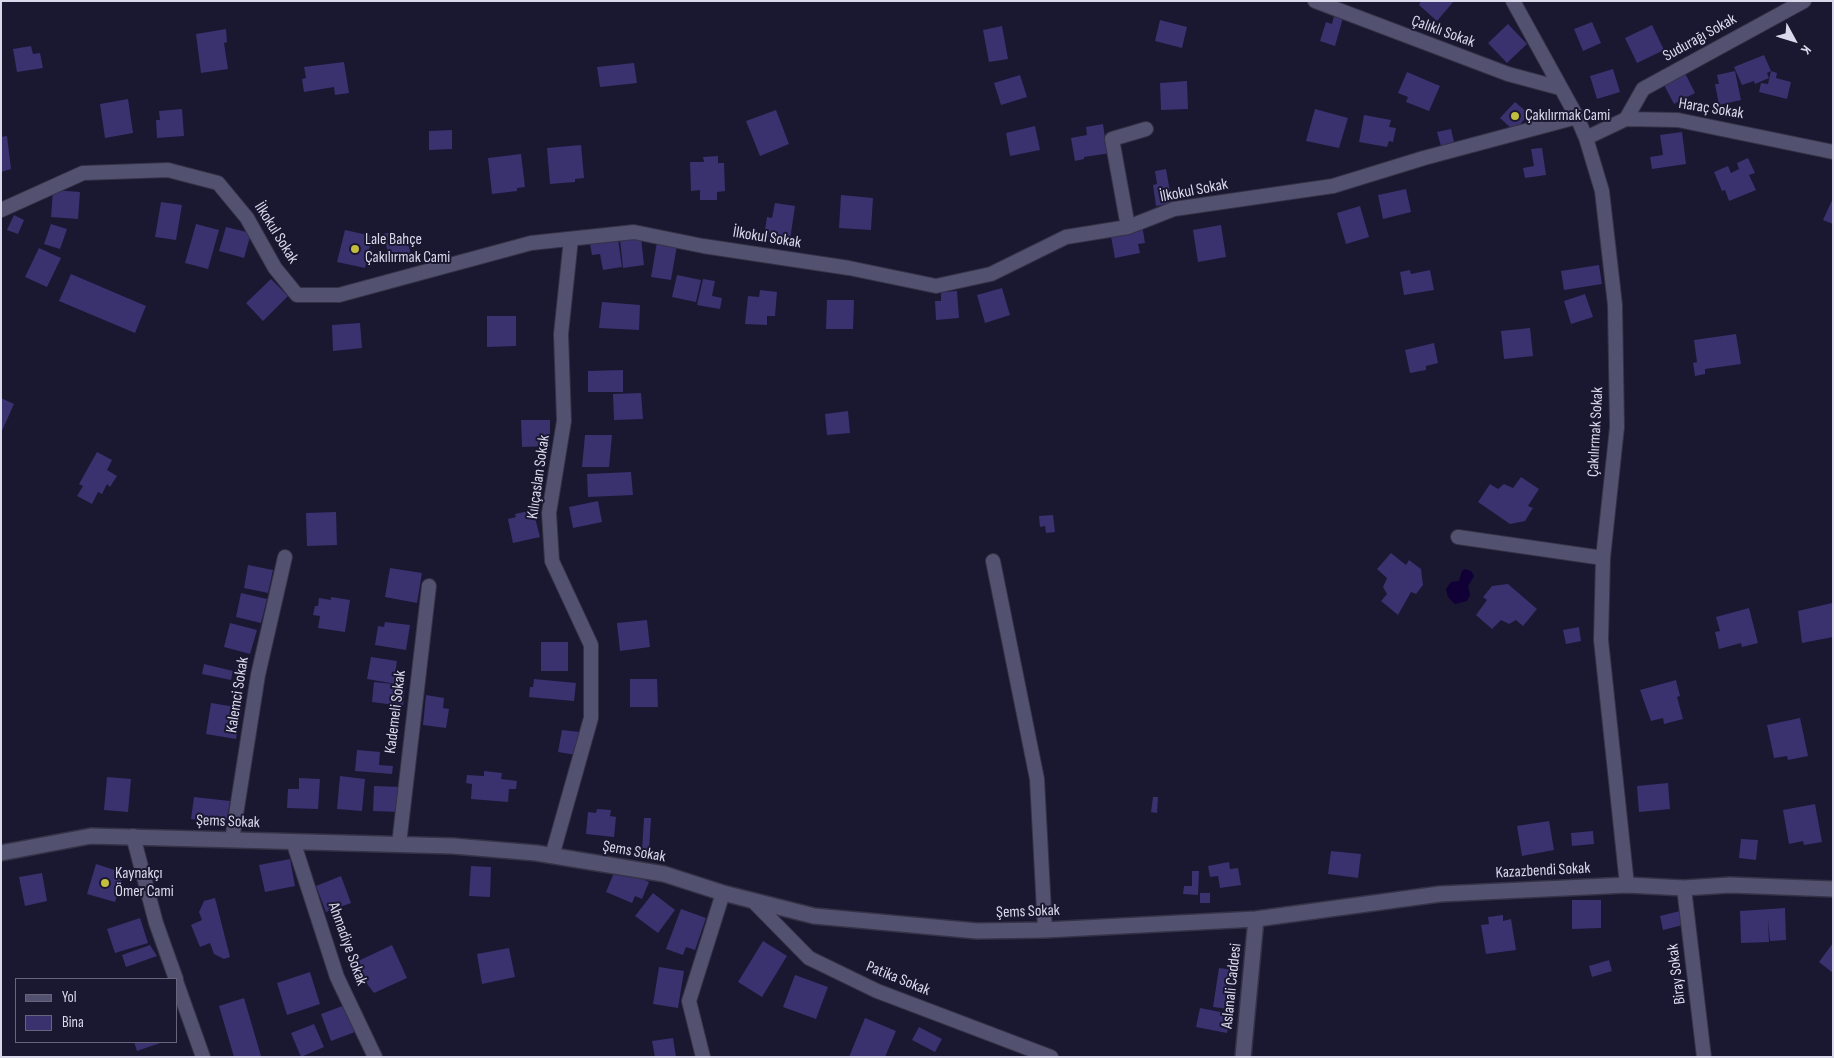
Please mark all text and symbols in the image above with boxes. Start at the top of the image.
street label: Sudurağı Sokak [1660,10,1740,66]
street label: Çalıklı Sokak [1409,12,1477,52]
north arrow [1769,15,1819,65]
text: K [1797,42,1815,58]
street label: Haraç Sokak [1677,94,1745,124]
place label: Çakılırmak Cami [1525,106,1610,126]
marker: Çakılırmak Cami [1509,110,1521,122]
street label: İlkokul Sokak [1158,175,1230,207]
street label: İlkokul Sokak [250,199,302,267]
street label: İlkokul Sokak [731,223,803,253]
place label: Lale Bahçe Çakılırmak Cami [365,230,450,268]
marker: Lale Bahçe Çakılırmak Cami [349,243,361,255]
street label: Çakılırmak Sokak [1584,386,1608,478]
street label: Kılıçaslan Sokak [524,434,554,520]
street label: Kalemci Sokak [223,656,253,734]
street label: Kademeli Sokak [381,669,411,755]
street label: Şems Sokak [196,811,260,833]
street label: Şems Sokak [601,837,667,867]
street label: Kazazbendi Sokak [1495,859,1591,883]
place label: Kaynakçı Ömer Cami [115,864,174,902]
marker: Kaynakçı Ömer Cami [99,877,111,889]
street label: Ahmadiye Sokak [323,900,371,988]
street label: Şems Sokak [996,901,1060,923]
street label: Aslanali Caddesi [1218,942,1246,1030]
street label: Biray Sokak [1664,943,1690,1005]
street label: Patika Sokak [863,958,933,1000]
legend [15,978,178,1043]
text: Yol [62,988,77,1007]
text: Bina [62,1013,84,1032]

